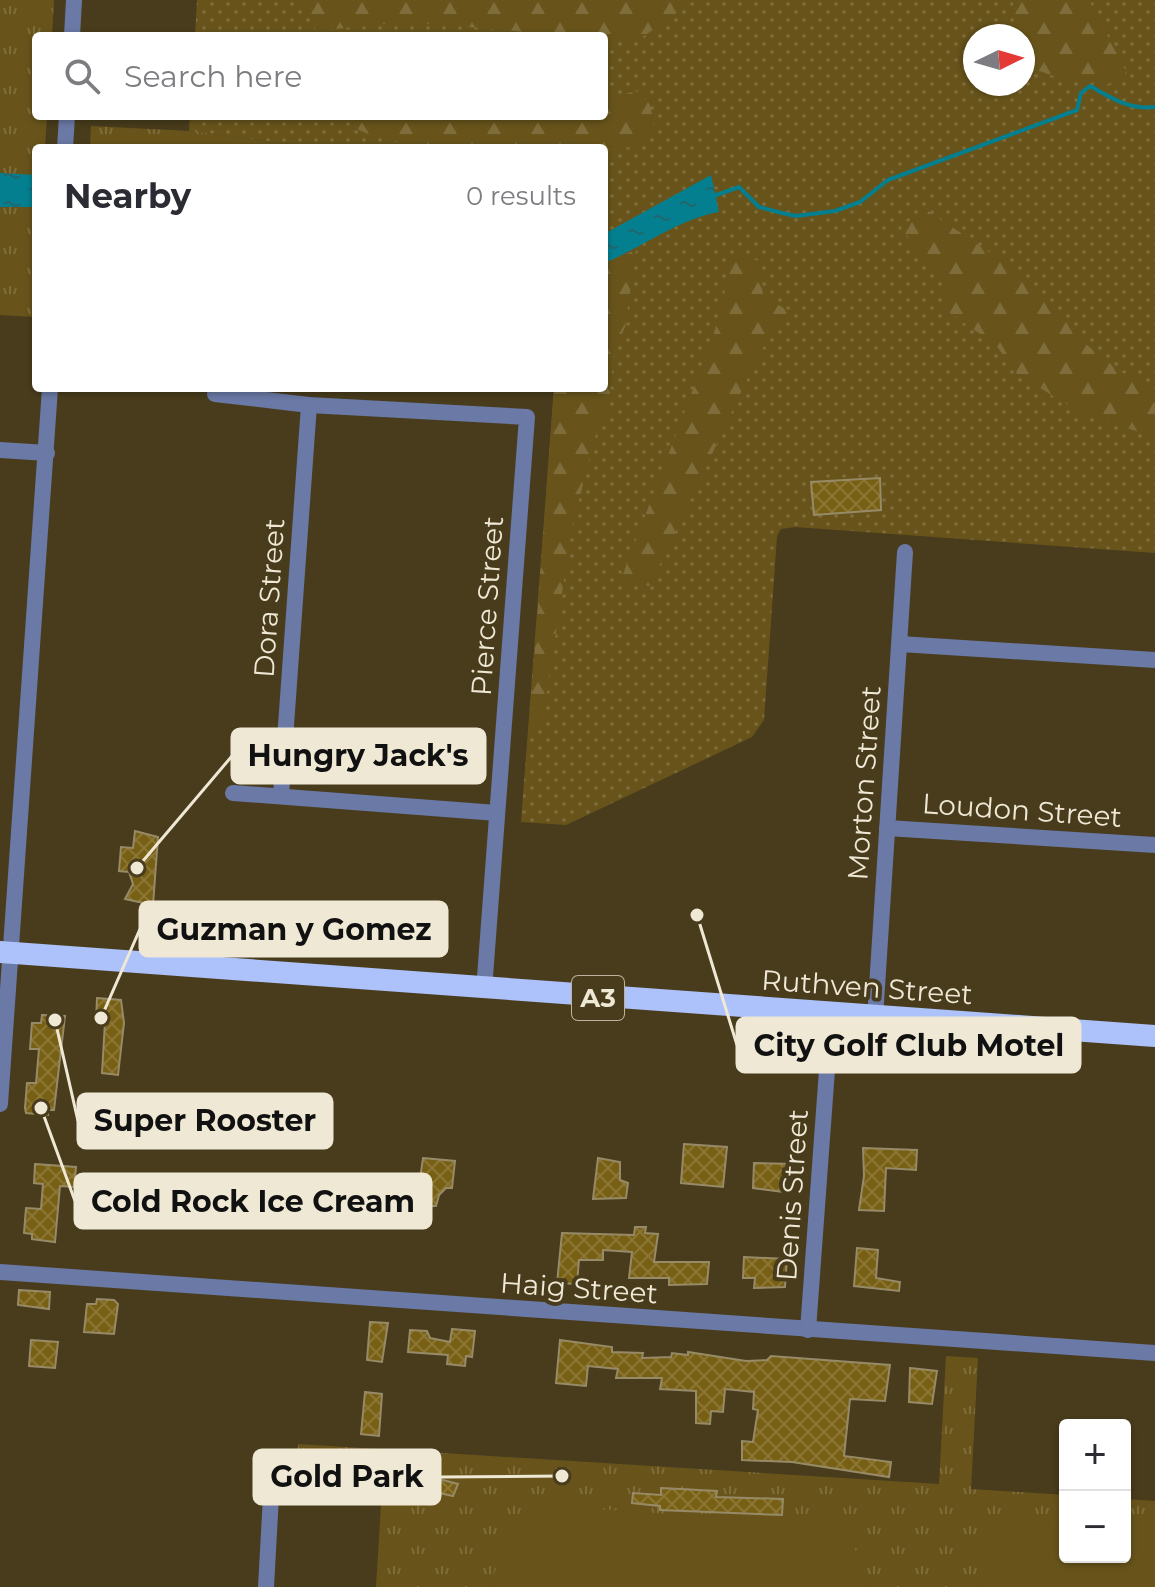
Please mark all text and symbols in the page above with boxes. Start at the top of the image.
north arrow [963,24,1035,96]
search box [32,32,608,120]
icon: search [60,54,104,98]
text: Search here [124,58,302,95]
text: Nearby [64,175,191,217]
text: 0 results [466,180,576,212]
street label: Pierce Street [464,515,510,697]
street label: Dora Street [246,517,292,679]
street label: Morton Street [840,684,888,882]
callout: Hungry Jack's [232,729,485,783]
text: Hungry Jack's [247,737,469,774]
street label: Loudon Street [921,786,1123,834]
callout: Guzman y Gomez [140,902,447,956]
text: Guzman y Gomez [156,911,432,948]
street label: Ruthven Street [760,963,974,1011]
road number: A3 [572,976,624,1020]
callout: City Golf Club Motel [737,1018,1080,1072]
text: City Golf Club Motel [754,1027,1064,1064]
callout: Super Rooster [78,1094,332,1148]
text: Super Rooster [94,1102,316,1139]
street label: Denis Street [769,1108,815,1282]
callout: Cold Rock Ice Cream [75,1174,431,1228]
text: Cold Rock Ice Cream [91,1183,415,1220]
street label: Haig Street [499,1266,659,1310]
map controls [1059,1419,1131,1563]
button: + [1059,1419,1131,1491]
callout: Gold Park [254,1450,440,1504]
text: Gold Park [270,1458,424,1495]
button: − [1059,1491,1131,1563]

